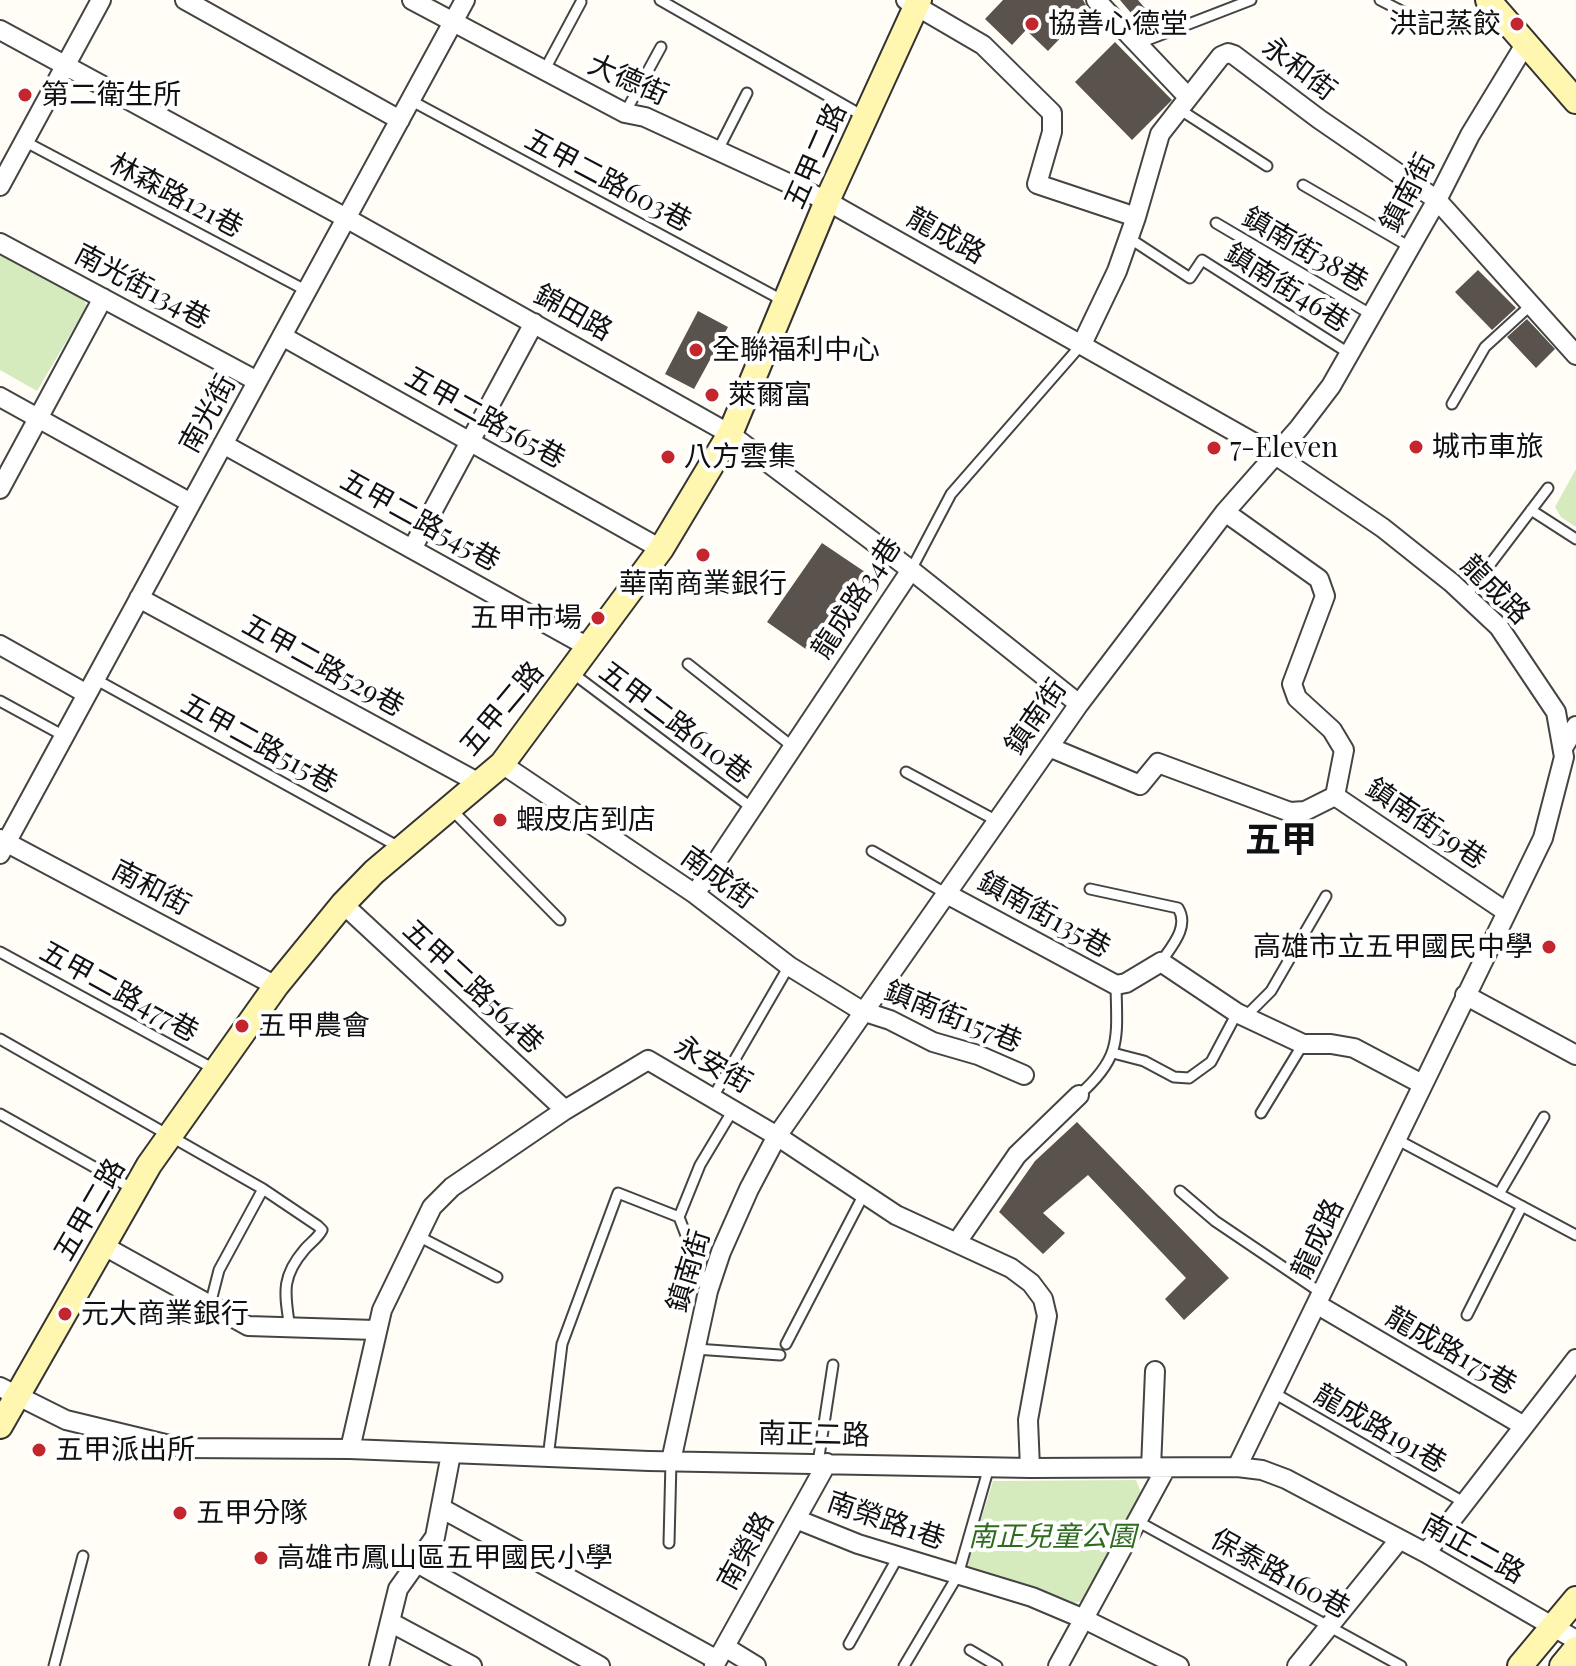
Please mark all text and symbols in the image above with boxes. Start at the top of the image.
place label: 協善心德堂 [1048,7,1188,41]
place label: 洪記蒸餃 [1389,7,1501,41]
marker: 協善心德堂 [1023,15,1041,33]
marker: 洪記蒸餃 [1508,15,1526,33]
street label: 永和街 [1255,30,1343,108]
street label: 大德街 [583,48,673,112]
place label: 第二衛生所 [41,78,181,112]
marker: 第二衛生所 [16,86,34,104]
street label: 五甲二路 [778,98,854,214]
street label: 五甲二路603巷 [519,123,697,239]
street label: 林森路121巷 [104,147,248,245]
street label: 鎮南街 [1373,148,1443,238]
street label: 龍成路 [901,201,991,271]
street label: 鎮南街38巷 [1236,201,1374,299]
street label: 南光街134巷 [69,237,215,337]
street label: 鎮南街46巷 [1219,237,1355,339]
street label: 錦田路 [528,278,618,348]
place label: 全聯福利中心 [712,333,880,367]
marker: 全聯福利中心 [687,341,705,359]
street label: 五甲二路565巷 [399,360,571,476]
street label: 南光街 [173,369,243,459]
place label: 萊爾富 [728,378,812,412]
marker: 萊爾富 [703,386,721,404]
place label: 城市車旅 [1432,430,1544,464]
place label: 7-Eleven [1230,431,1338,465]
marker: 城市車旅 [1407,438,1425,456]
marker: 7-Eleven [1205,439,1223,457]
place label: 八方雲集 [684,440,796,474]
marker: 八方雲集 [659,448,677,466]
street label: 五甲二路545巷 [334,463,506,579]
street label: 龍成路34巷 [805,531,909,665]
marker: 華南商業銀行 [694,546,712,564]
street label: 龍成路 [1453,548,1537,632]
place label: 華南商業銀行 [619,567,787,601]
place label: 五甲市場 [470,601,582,635]
street label: 五甲二路529巷 [236,608,410,724]
marker: 五甲市場 [589,609,607,627]
street label: 五甲二路 [453,655,551,763]
street label: 五甲二路610巷 [592,655,758,791]
street label: 鎮南街 [998,673,1074,761]
street label: 五甲二路515巷 [175,687,343,801]
street label: 鎮南街59巷 [1359,772,1493,876]
place label: 蝦皮店到店 [516,803,656,837]
marker: 蝦皮店到店 [491,811,509,829]
district label: 五甲 [1245,819,1317,863]
street label: 南成街 [674,840,762,916]
street label: 南和街 [106,853,196,923]
street label: 鎮南街135巷 [972,865,1116,965]
street label: 五甲二路564巷 [396,913,550,1061]
place label: 高雄市立五甲國民中學 [1253,930,1533,964]
street label: 五甲二路477巷 [34,935,204,1049]
marker: 高雄市立五甲國民中學 [1540,938,1558,956]
street label: 鎮南街157巷 [879,974,1027,1060]
place label: 五甲農會 [258,1009,370,1043]
marker: 五甲農會 [233,1017,251,1035]
street label: 永安街 [668,1029,758,1101]
street label: 五甲二路 [47,1153,133,1267]
street label: 龍成路 [1285,1194,1351,1284]
street label: 鎮南街 [661,1226,717,1316]
place label: 元大商業銀行 [81,1297,249,1331]
street label: 龍成路175巷 [1380,1300,1522,1402]
marker: 元大商業銀行 [56,1305,74,1323]
street label: 龍成路191巷 [1308,1378,1452,1480]
street label: 南正二路 [758,1417,870,1453]
place label: 五甲派出所 [55,1433,195,1467]
marker: 五甲派出所 [30,1441,48,1459]
street label: 南榮路1巷 [823,1485,949,1557]
place label: 五甲分隊 [196,1496,308,1530]
marker: 五甲分隊 [171,1504,189,1522]
street label: 南榮路 [711,1506,781,1596]
street label: 南正二路 [1416,1507,1530,1591]
park label: 南正兒童公園 [968,1520,1136,1554]
street label: 保泰路160巷 [1205,1522,1355,1626]
place label: 高雄市鳳山區五甲國民小學 [277,1541,613,1575]
marker: 高雄市鳳山區五甲國民小學 [252,1549,270,1567]

